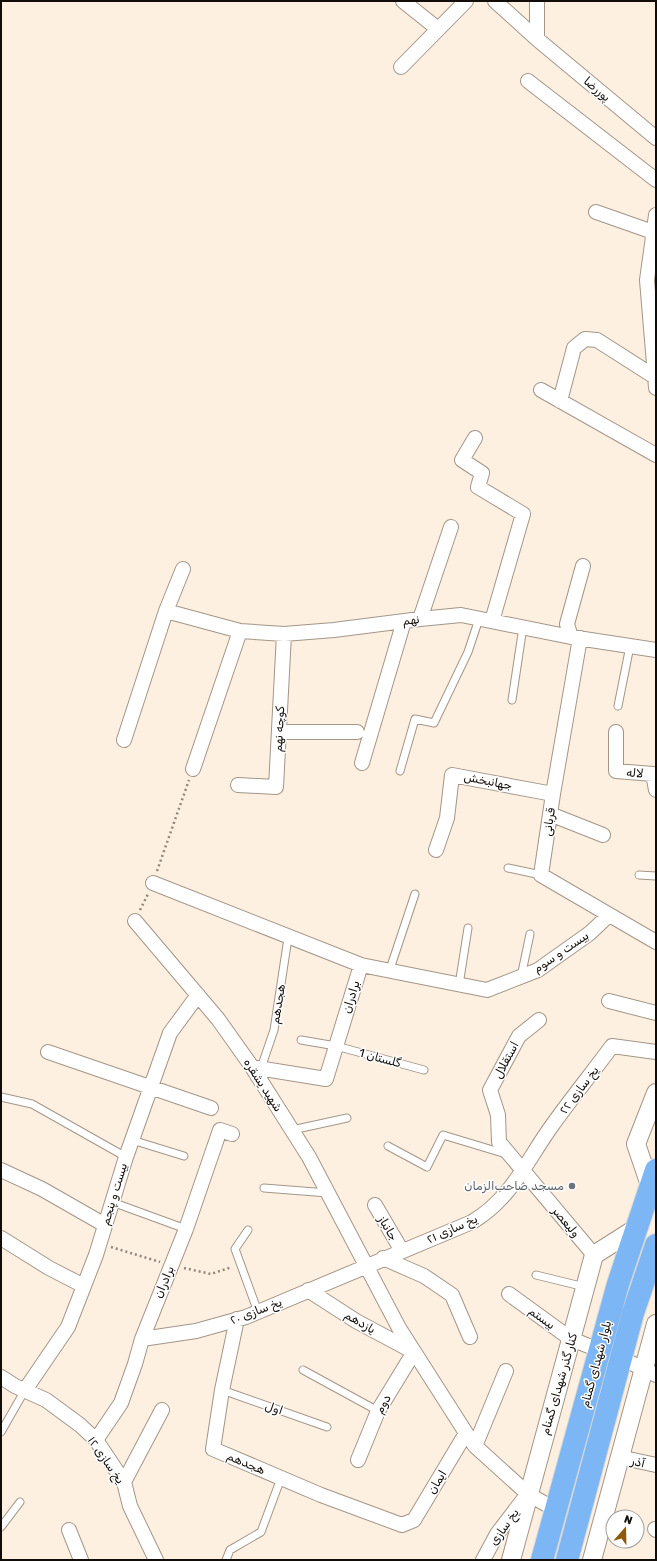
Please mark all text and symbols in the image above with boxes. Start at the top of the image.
street label: پوررضا [580,74,613,105]
street label: نهم [402,612,420,629]
street label: کوچه نهم [271,705,288,752]
street label: لاله [626,765,644,781]
street label: جهانبخش [463,769,513,793]
street label: قربانی [540,807,559,837]
street label: بیست و سوم [531,928,592,977]
street label: برادران [339,979,364,1015]
street label: هجدهم [268,983,289,1025]
street label: استقلال [490,1039,522,1081]
street label: گلستان 1 [357,1046,403,1070]
street label: شهید یشقره [240,1056,285,1115]
street label: یخ سازی ۲۲ [556,1063,603,1118]
street label: بیست و پنجم [98,1161,131,1227]
place label: مسجد صاحب‌الزمان [464,1179,564,1194]
marker: مسجد صاحب‌الزمان [567,1181,577,1191]
street label: ولیعصر [548,1203,583,1241]
street label: جانباز [374,1212,401,1243]
street label: یخ سازی ۲۱ [424,1212,480,1248]
street label: برادران [151,1264,178,1301]
street label: یخ سازی ۲۰ [228,1295,285,1329]
street label: بیستم [525,1304,558,1333]
street label: یازدهم [342,1308,378,1337]
street label: بلوار شهدای گمنام [578,1319,616,1409]
street label: کنار گذر شهدای گمنام [538,1331,582,1437]
street label: دوم [372,1392,396,1417]
street label: اول [263,1398,285,1418]
street label: یخ سازی ۱۲ [83,1434,127,1487]
street label: هجدهم [224,1449,267,1478]
street label: آذر [628,1453,647,1472]
street label: ایمان [424,1468,450,1496]
street label: یخ سازی [486,1506,523,1549]
north arrow [605,1509,645,1549]
text: N [622,1513,634,1528]

